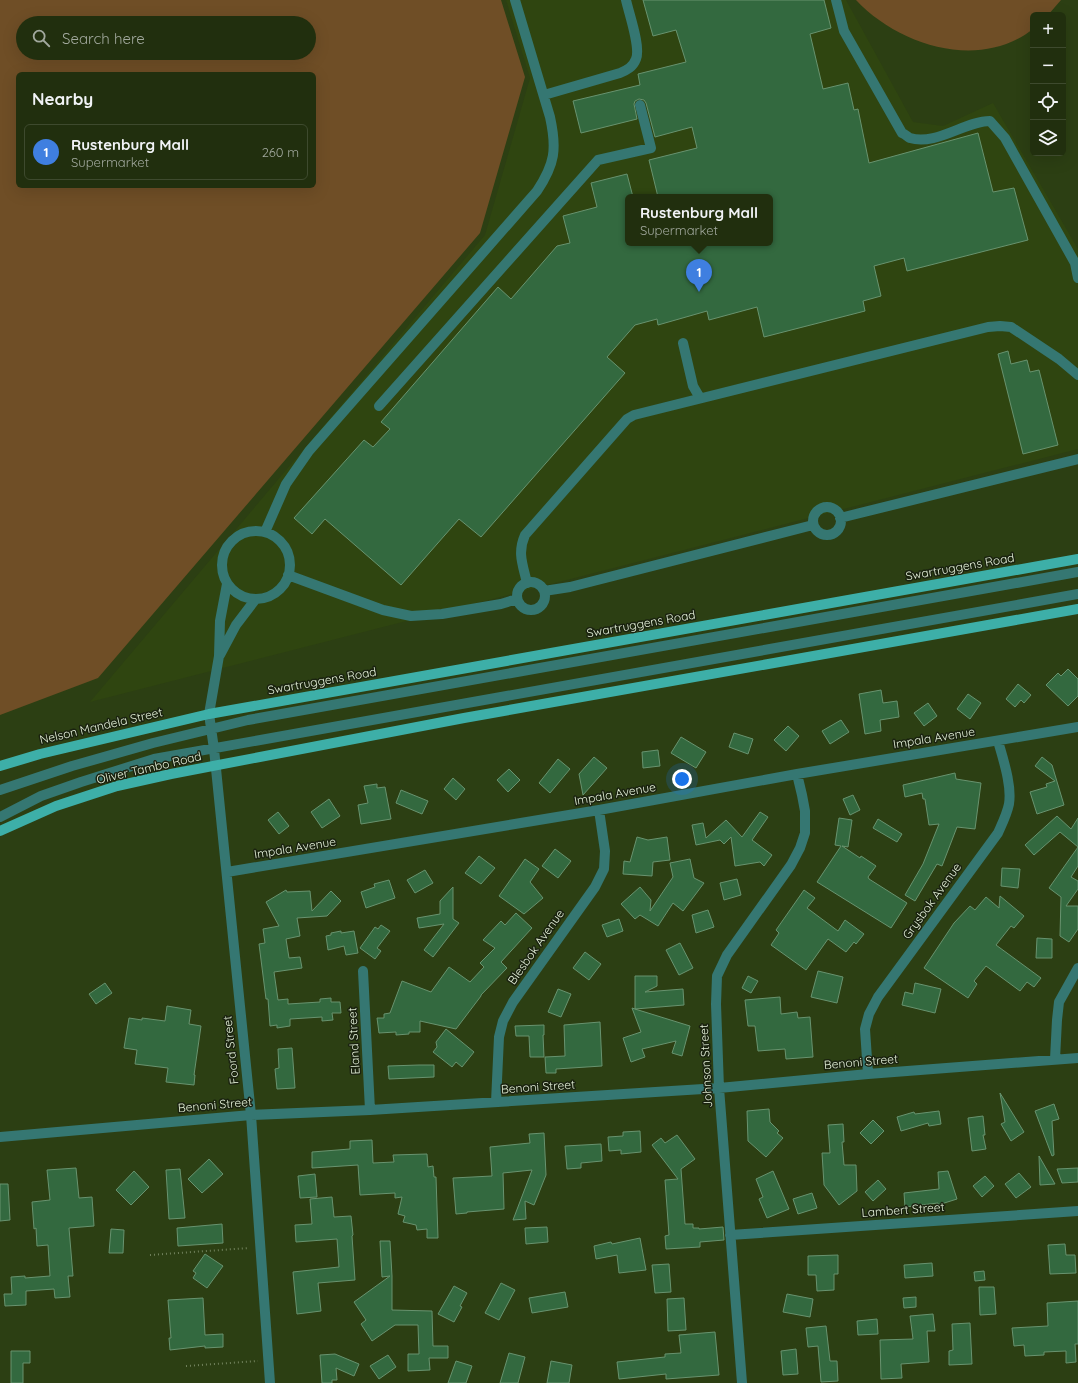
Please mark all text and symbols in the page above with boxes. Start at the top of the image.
map controls [1030,12,1066,156]
button: + [1030,12,1066,48]
search box [16,16,316,60]
icon: search [30,27,52,49]
text: Search here [62,29,145,48]
button: − [1030,48,1066,84]
button: locate [1030,84,1066,120]
text: Nearby [32,88,93,109]
button: layers [1030,120,1066,156]
text: Rustenburg Mall [71,135,189,154]
text: 1 [43,144,49,160]
text: 260 m [262,144,299,160]
text: Supermarket [71,154,149,170]
popup [625,194,773,246]
text: Rustenburg Mall [640,203,758,222]
text: Supermarket [640,222,718,238]
pin: 1 [686,259,712,292]
street label: Swartruggens Road [904,550,1015,583]
street label: Swartruggens Road [585,607,696,640]
street label: Swartruggens Road [266,664,377,697]
street label: Nelson Mandela Street [38,704,164,747]
street label: Impala Avenue [892,724,976,751]
street label: Oliver Tambo Road [95,748,203,787]
your location [672,769,692,789]
street label: Impala Avenue [573,779,657,808]
street label: Impala Avenue [253,834,337,861]
street label: Grysbok Avenue [899,859,964,942]
street label: Blesbok Avenue [504,906,567,987]
street label: Eland Street [344,1007,363,1075]
street label: Foord Street [219,1015,242,1085]
street label: Johnson Street [696,1024,715,1108]
street label: Benoni Street [823,1051,899,1072]
street label: Benoni Street [500,1076,576,1097]
street label: Benoni Street [177,1094,253,1115]
street label: Lambert Street [861,1199,945,1220]

